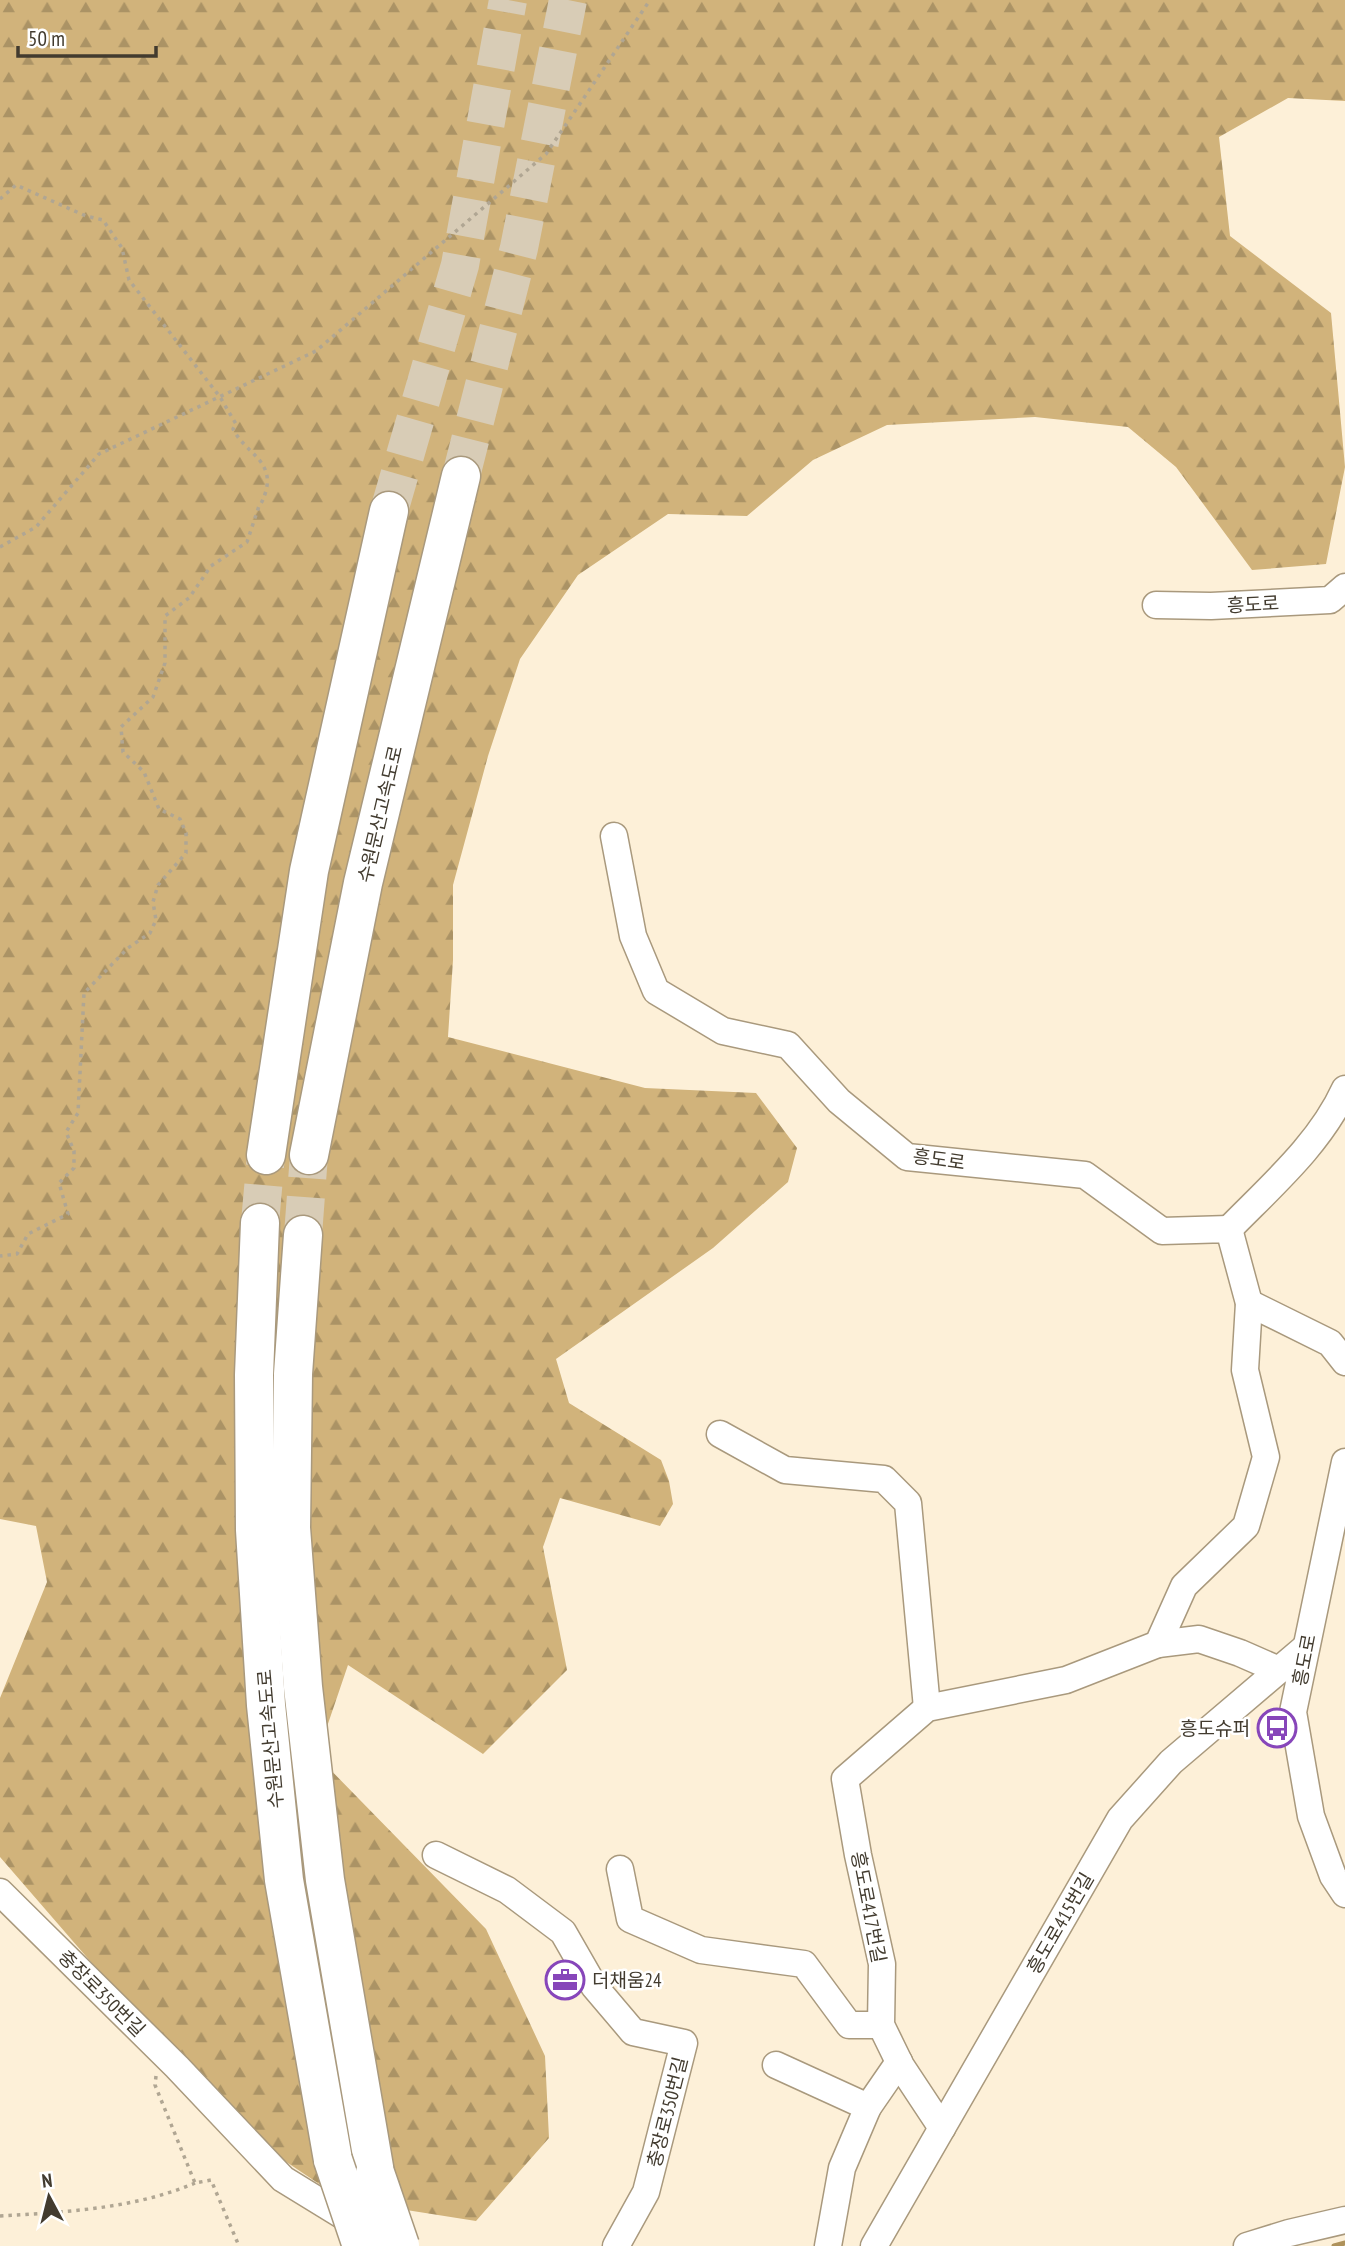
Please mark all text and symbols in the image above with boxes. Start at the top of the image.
scale bar [18,14,156,58]
text: 50 m [28,25,65,52]
street label: 흥도로 [1226,591,1280,617]
street label: 수원문산고속도로 [353,743,407,885]
street label: 흥도로 [911,1143,967,1175]
street label: 흥도로 [1287,1632,1321,1688]
street label: 수원문산고속도로 [252,1668,288,1810]
bus stop icon: 흥도슈퍼 [1256,1707,1298,1749]
place label: 흥도슈퍼 [1180,1716,1250,1740]
street label: 흥도로417번길 [846,1849,892,1965]
street label: 흥도로415번길 [1021,1868,1099,1978]
street label: 충장로350번길 [54,1945,150,2041]
office icon: 더채움24 [544,1959,586,2001]
place label: 더채움24 [592,1968,662,1992]
street label: 충장로350번길 [642,2054,692,2170]
north arrow [14,2162,84,2232]
text: N [40,2168,53,2193]

